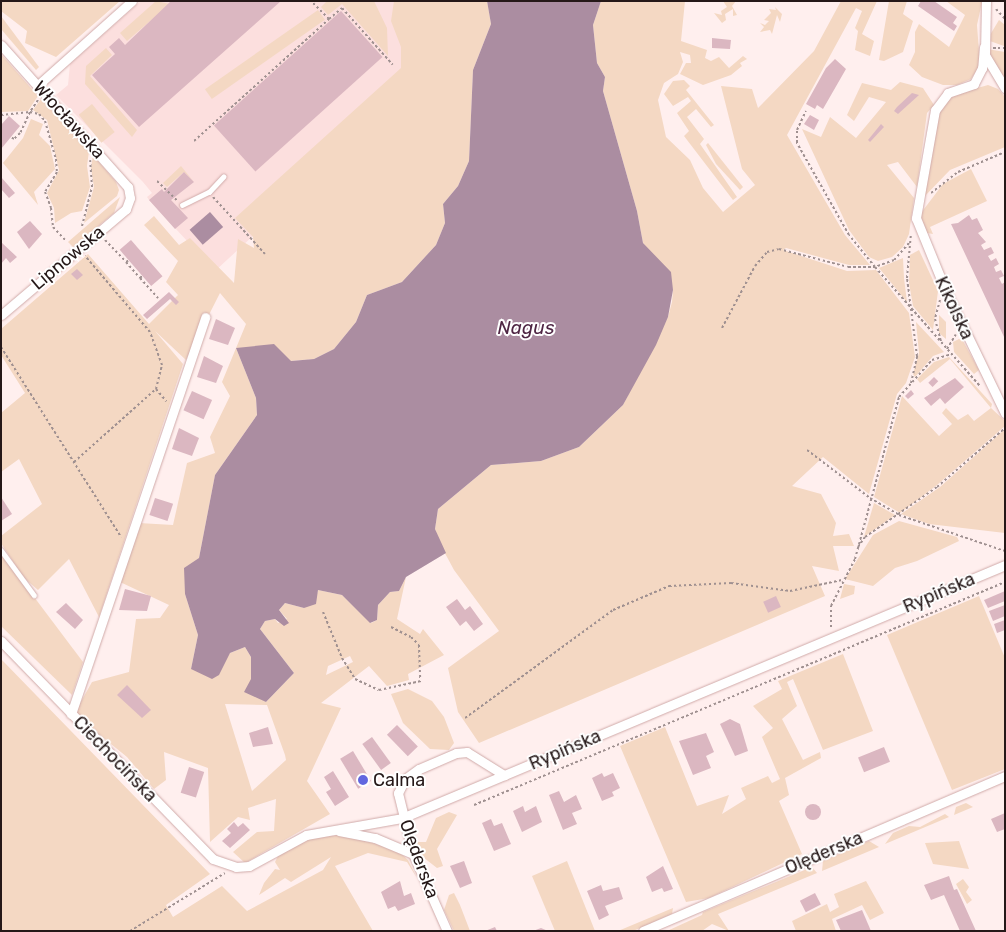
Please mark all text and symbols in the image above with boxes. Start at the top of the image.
street label: Włocławska [29,77,109,163]
street label: Lipnowska [27,221,109,295]
street label: Kikolska [930,273,978,343]
water label: Nagus [498,317,554,339]
street label: Rypińska [900,568,978,618]
street label: Ciechocińska [69,712,161,806]
street label: Rypińska [526,725,604,775]
place label: Calma [373,769,425,791]
marker: Calma [357,774,369,786]
street label: Olęderska [395,817,443,901]
street label: Olęderska [782,827,866,879]

